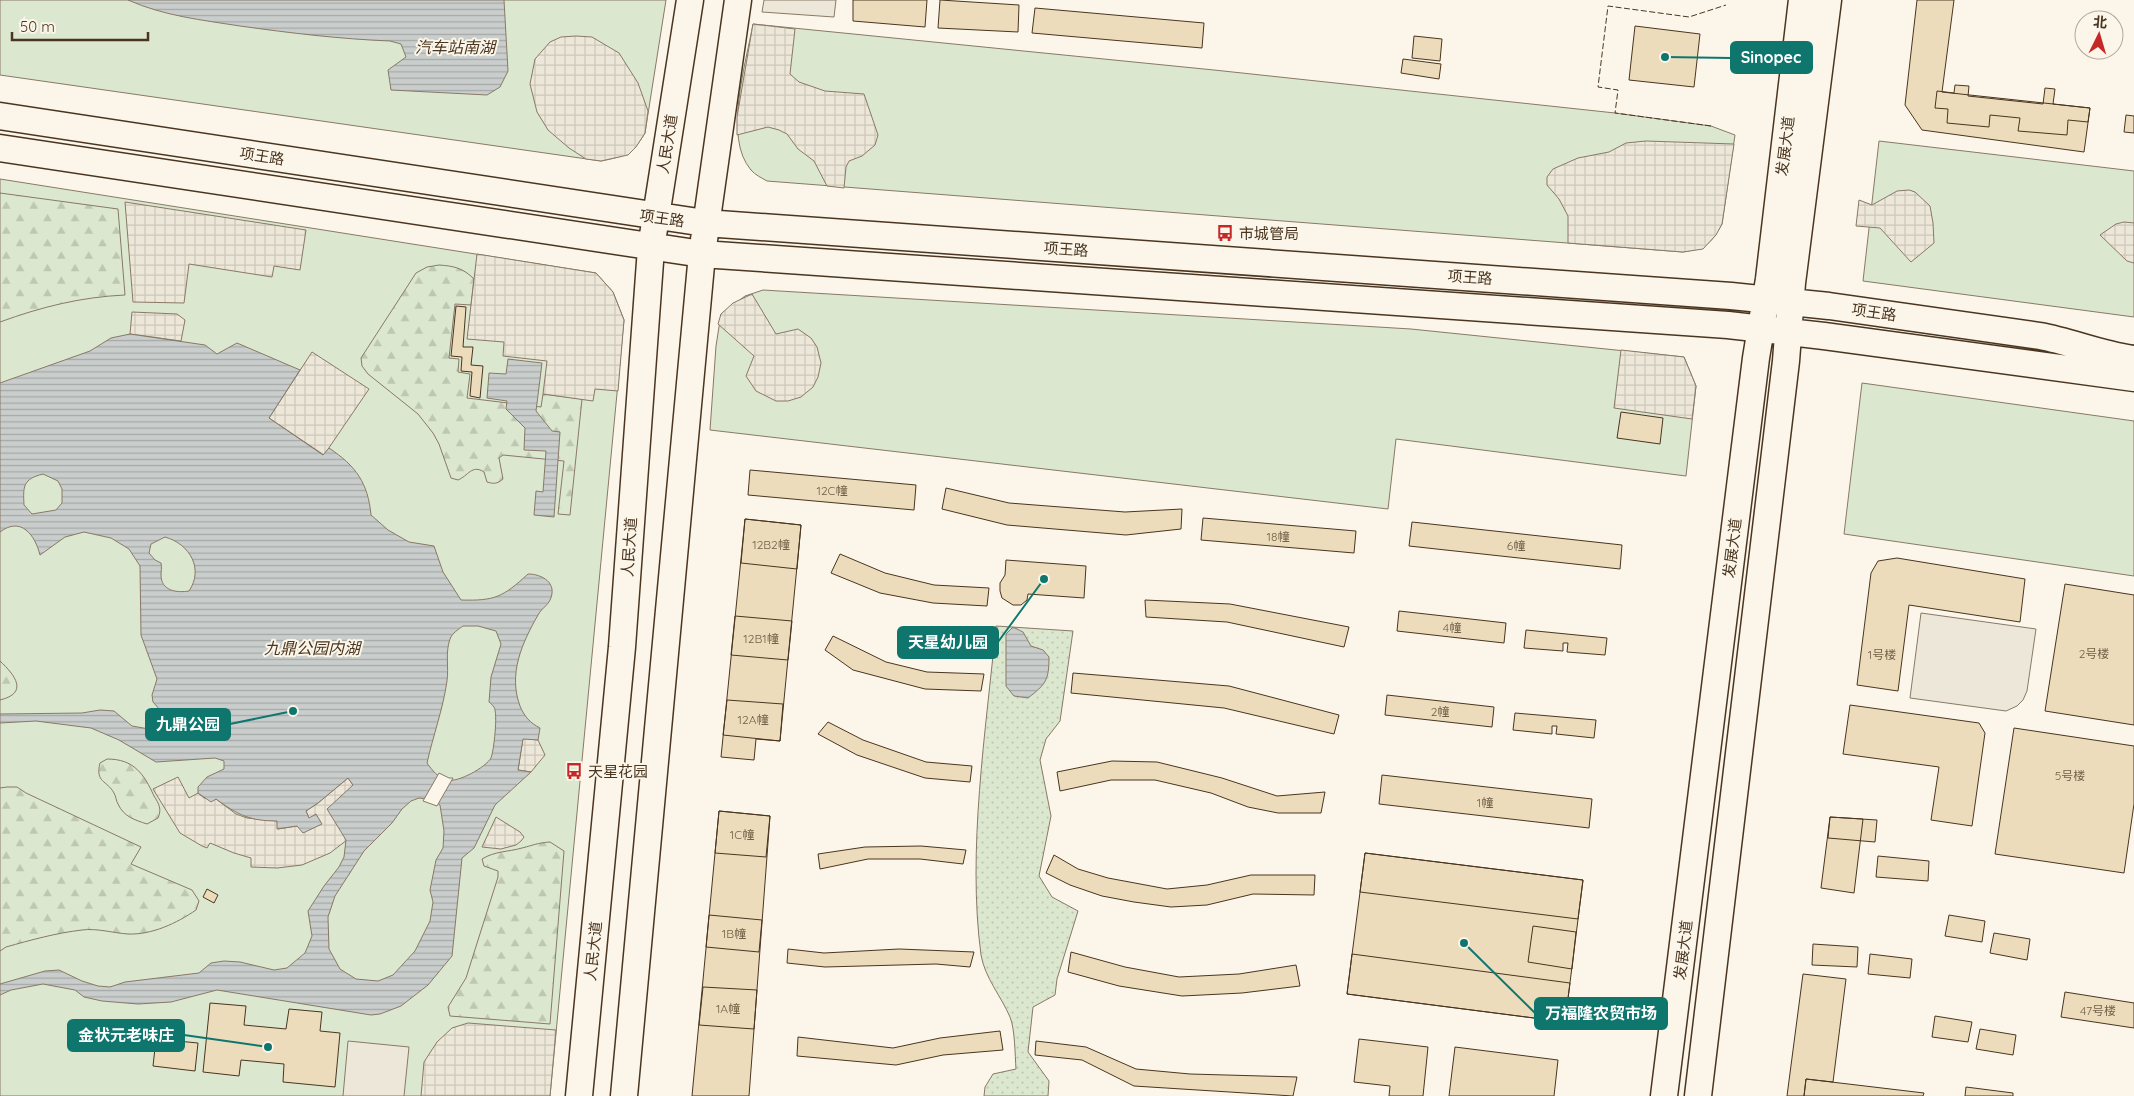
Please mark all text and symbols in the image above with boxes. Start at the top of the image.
scale bar [12,10,149,42]
north arrow [2074,10,2124,60]
text: 北 [2092,12,2108,32]
text: 50 m [20,17,55,36]
water label: 汽车站南湖 [415,37,498,57]
callout: Sinopec [1731,42,1812,73]
text: Sinopec [1741,47,1801,67]
street label: 人民大道 [653,113,681,175]
street label: 发展大道 [1772,115,1798,177]
street label: 项王路 [238,143,286,169]
street label: 项王路 [638,205,686,231]
bus stop icon: 市城管局 [1215,223,1235,243]
place label: 市城管局 [1239,224,1299,243]
street label: 项王路 [1043,238,1089,260]
street label: 项王路 [1447,266,1493,288]
street label: 项王路 [1850,299,1898,325]
house number: 12C幢 [817,483,847,498]
street label: 人民大道 [617,516,641,578]
street label: 发展大道 [1719,517,1745,579]
house number: 18幢 [1267,529,1289,544]
house number: 12B2幢 [752,537,790,552]
house number: 6幢 [1507,538,1525,553]
house number: 4幢 [1443,620,1461,635]
callout: 天星幼儿园 [898,627,998,658]
house number: 12B1幢 [743,631,779,646]
text: 天星幼儿园 [908,632,988,652]
water label: 九鼎公园内湖 [264,638,363,658]
house number: 2号楼 [2079,646,2109,661]
house number: 1号楼 [1868,647,1896,662]
house number: 2幢 [1431,704,1449,719]
callout: 九鼎公园 [146,709,230,740]
house number: 12A幢 [738,712,768,727]
text: 九鼎公园 [156,714,220,734]
bus stop icon: 天星花园 [564,761,584,781]
place label: 天星花园 [588,762,648,781]
house number: 5号楼 [2055,768,2085,783]
house number: 1幢 [1477,795,1493,810]
house number: 1C幢 [730,827,754,842]
street label: 发展大道 [1670,919,1696,981]
street label: 人民大道 [580,920,606,982]
house number: 1B幢 [722,926,746,941]
callout: 万福隆农贸市场 [1535,998,1667,1029]
house number: 1A幢 [716,1001,740,1016]
text: 万福隆农贸市场 [1545,1003,1657,1023]
house number: 47号楼 [2080,1003,2116,1018]
callout: 金状元老味庄 [68,1020,184,1051]
text: 金状元老味庄 [78,1025,174,1045]

